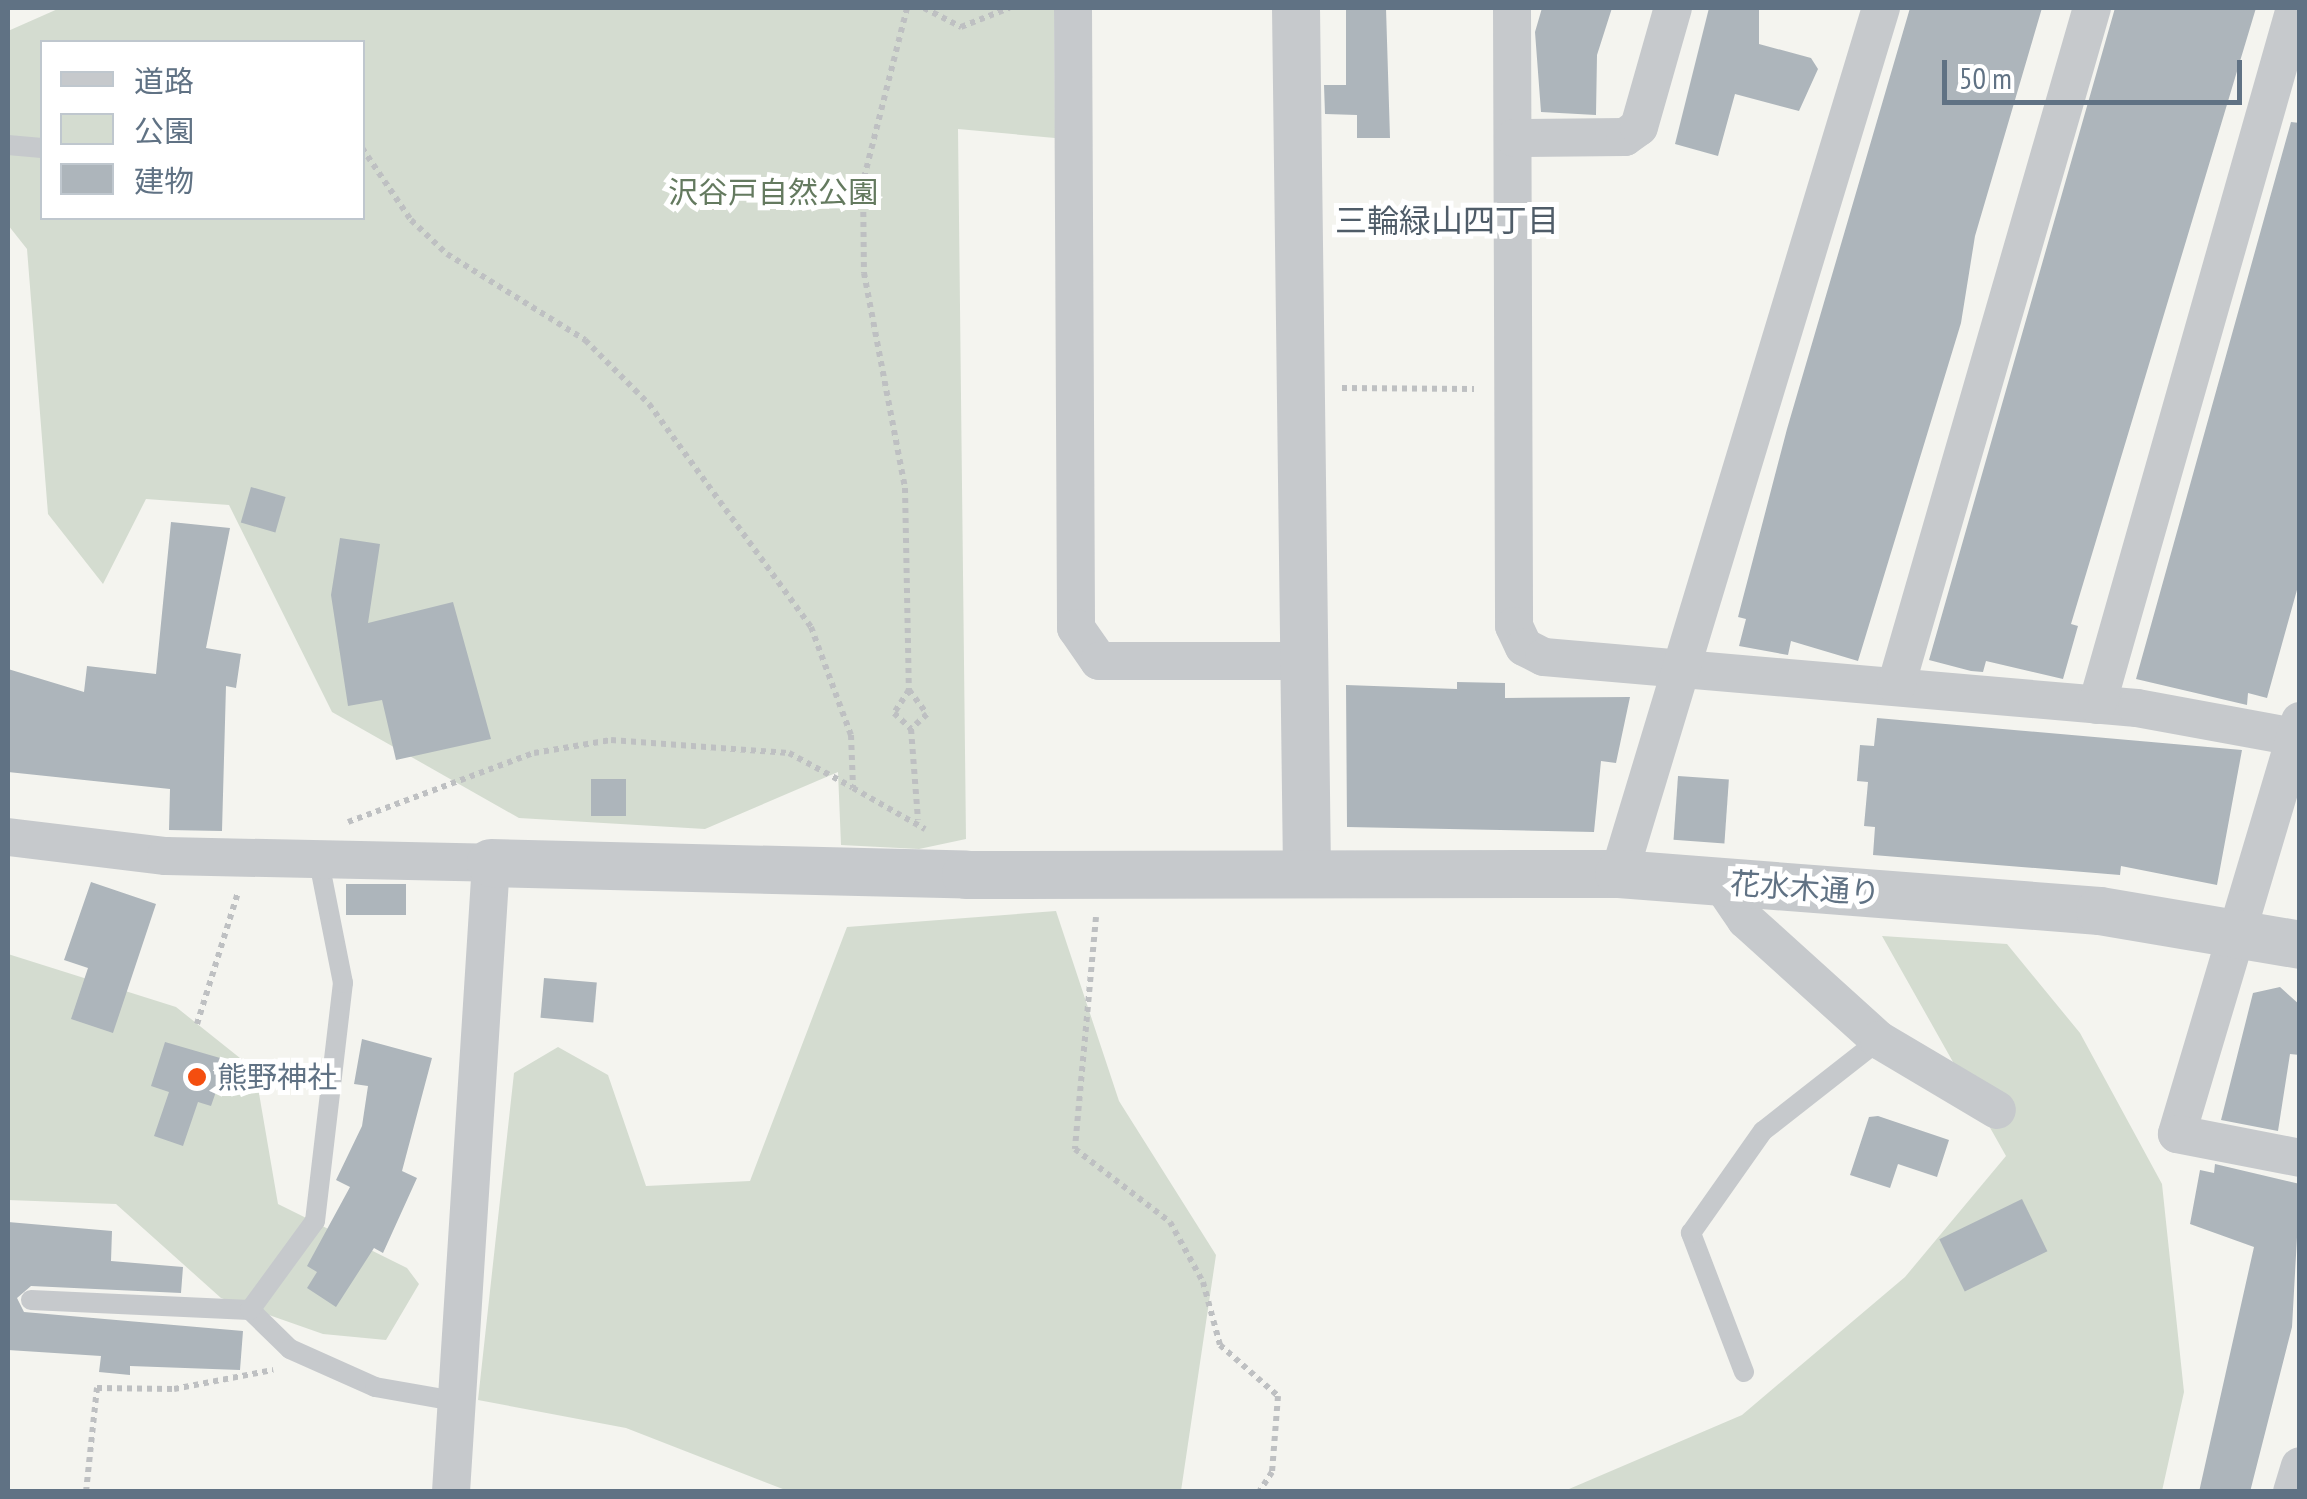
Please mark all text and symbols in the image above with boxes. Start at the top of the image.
legend [40,40,365,220]
scale bar [1947,40,2247,102]
text: 50 m [1959,58,2012,97]
text: 道路 [134,61,194,100]
text: 公園 [134,111,194,150]
text: 建物 [134,161,194,200]
park label: 沢谷戸自然公園 [668,174,878,210]
district label: 三輪緑山四丁目 [1335,201,1559,239]
street label: 花水木通り [1729,865,1881,911]
place label: 熊野神社 [217,1059,337,1095]
marker: 熊野神社 [186,1066,208,1088]

